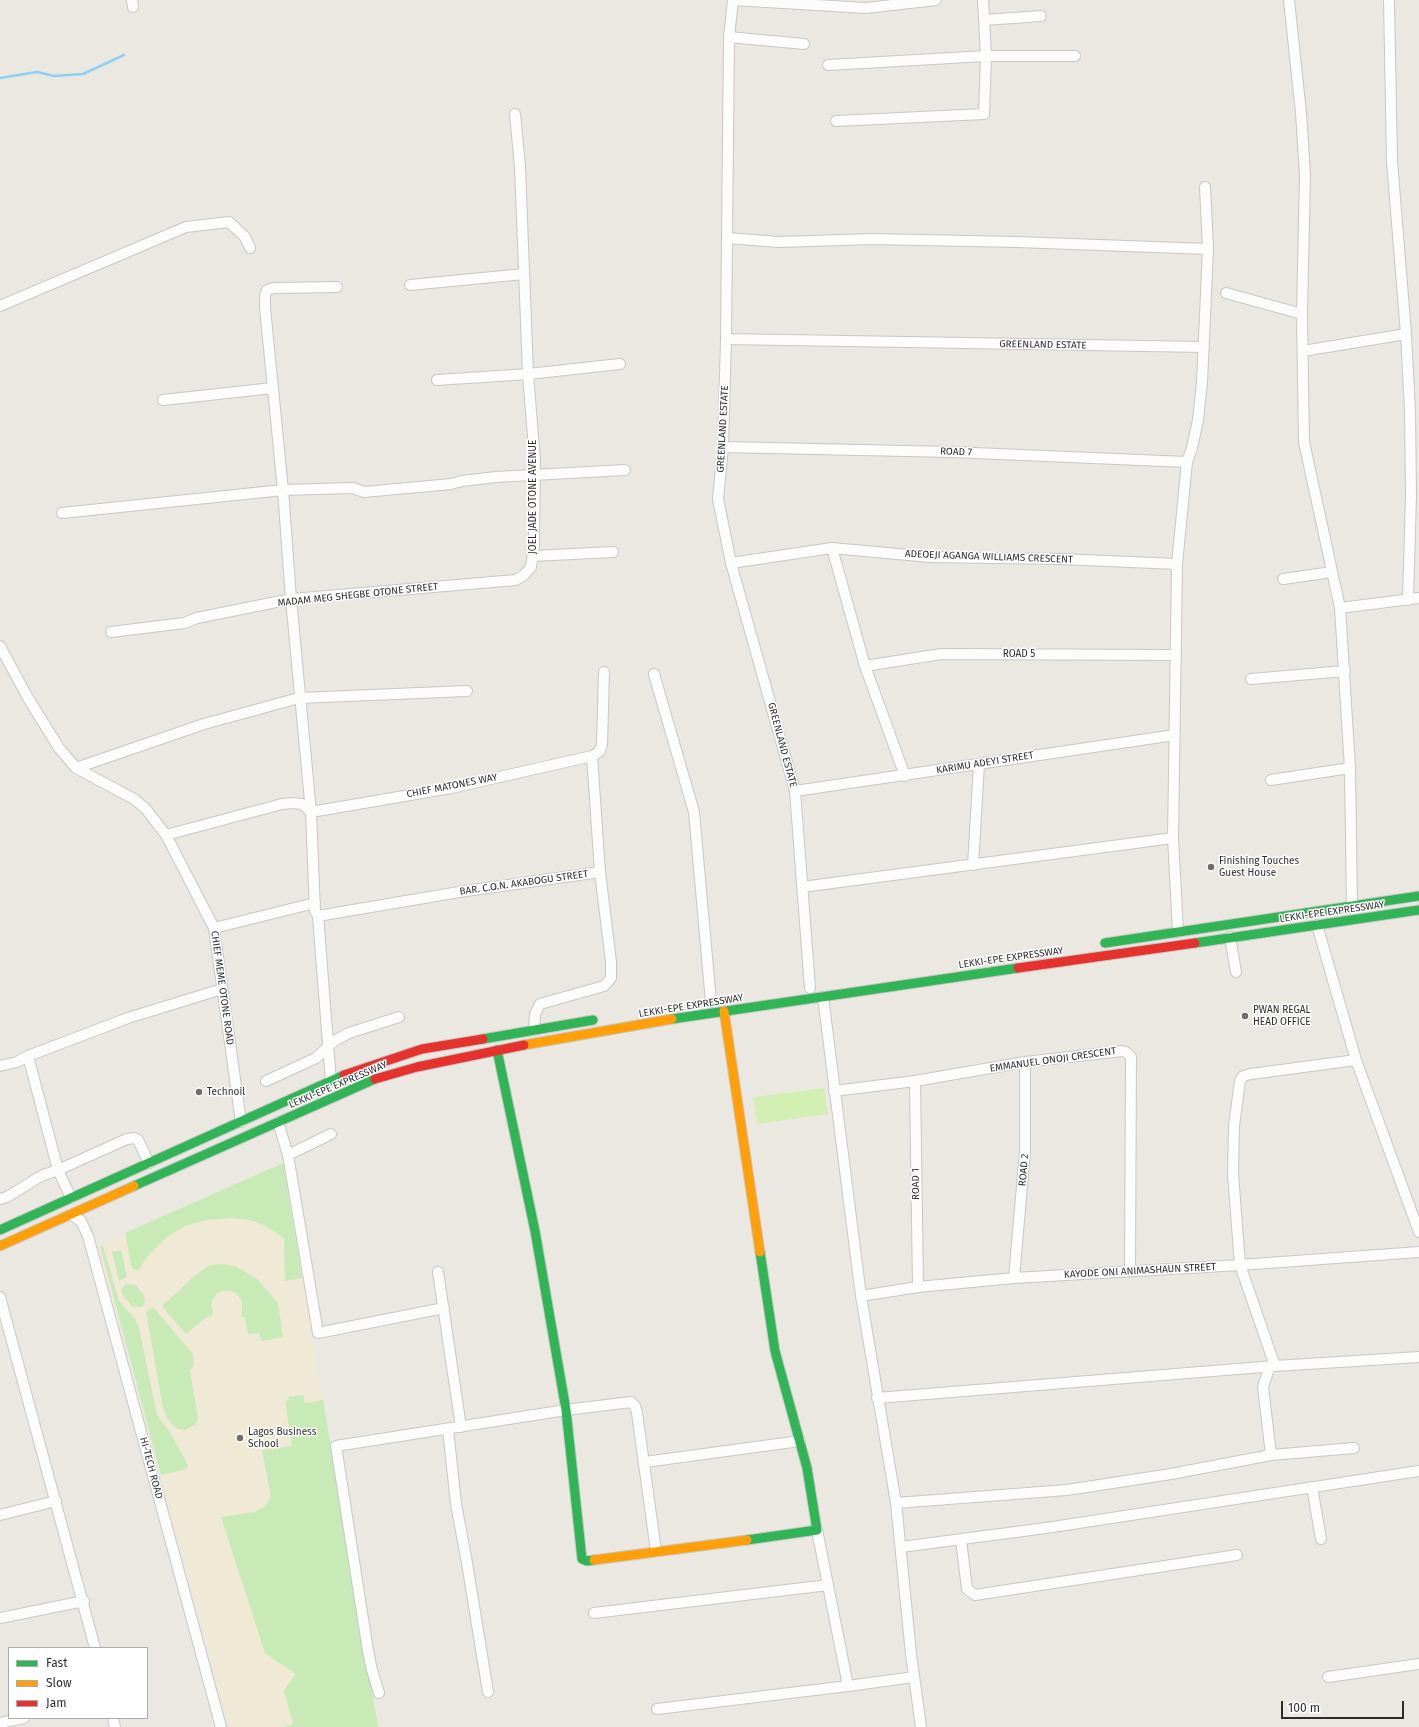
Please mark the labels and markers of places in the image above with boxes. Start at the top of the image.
place label: Finishing Touches Guest House [1219,855,1299,878]
marker: Finishing Touches Guest House [1206,862,1216,872]
place label: PWAN REGAL HEAD OFFICE [1253,1004,1311,1028]
marker: PWAN REGAL HEAD OFFICE [1240,1011,1250,1021]
place label: Technoil [207,1086,245,1098]
marker: Technoil [194,1087,204,1097]
place label: Lagos Business School [248,1426,316,1450]
marker: Lagos Business School [235,1433,245,1443]

